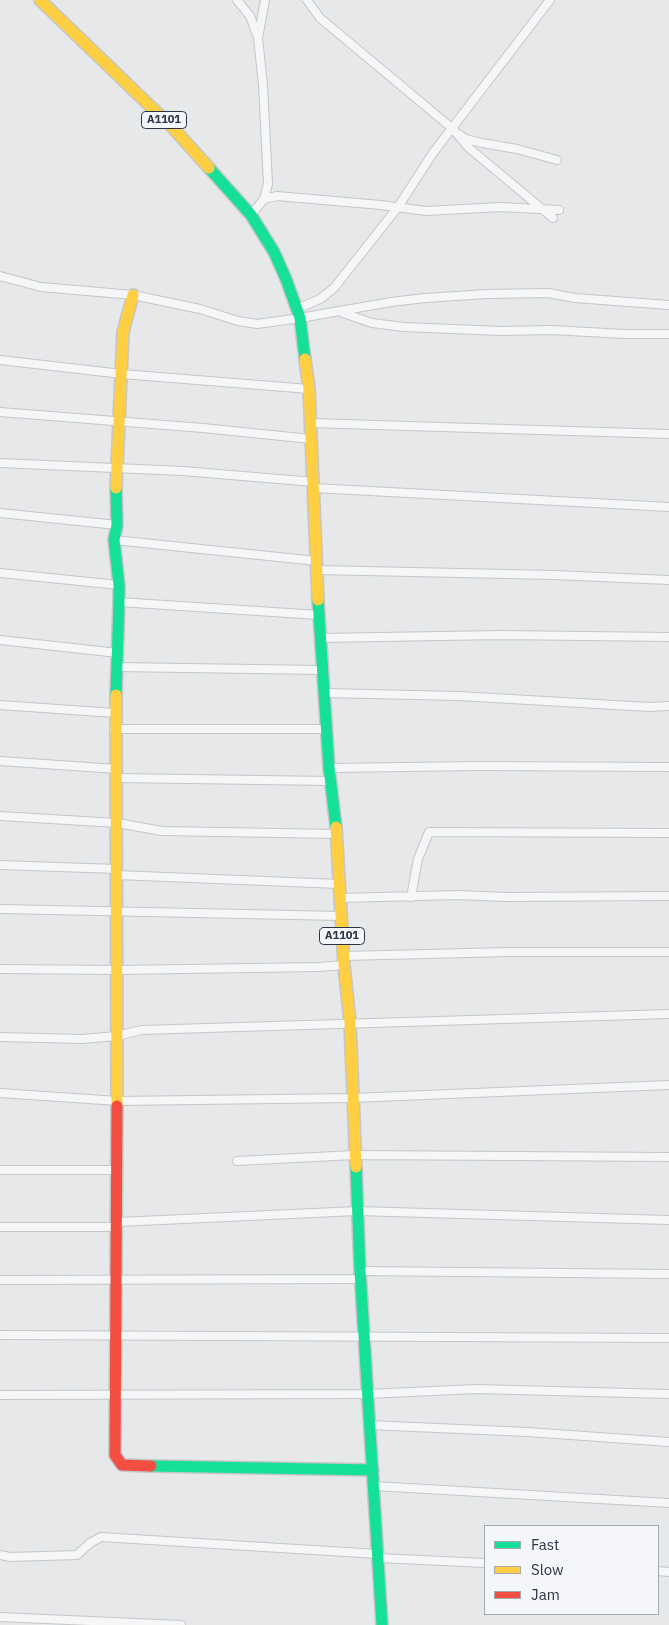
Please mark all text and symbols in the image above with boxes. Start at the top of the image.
road number: A1101 [142,112,186,128]
road number: A1101 [320,928,364,944]
legend [484,1525,659,1615]
text: Fast [531,1535,559,1554]
text: Slow [531,1560,564,1579]
text: Jam [531,1585,560,1604]

